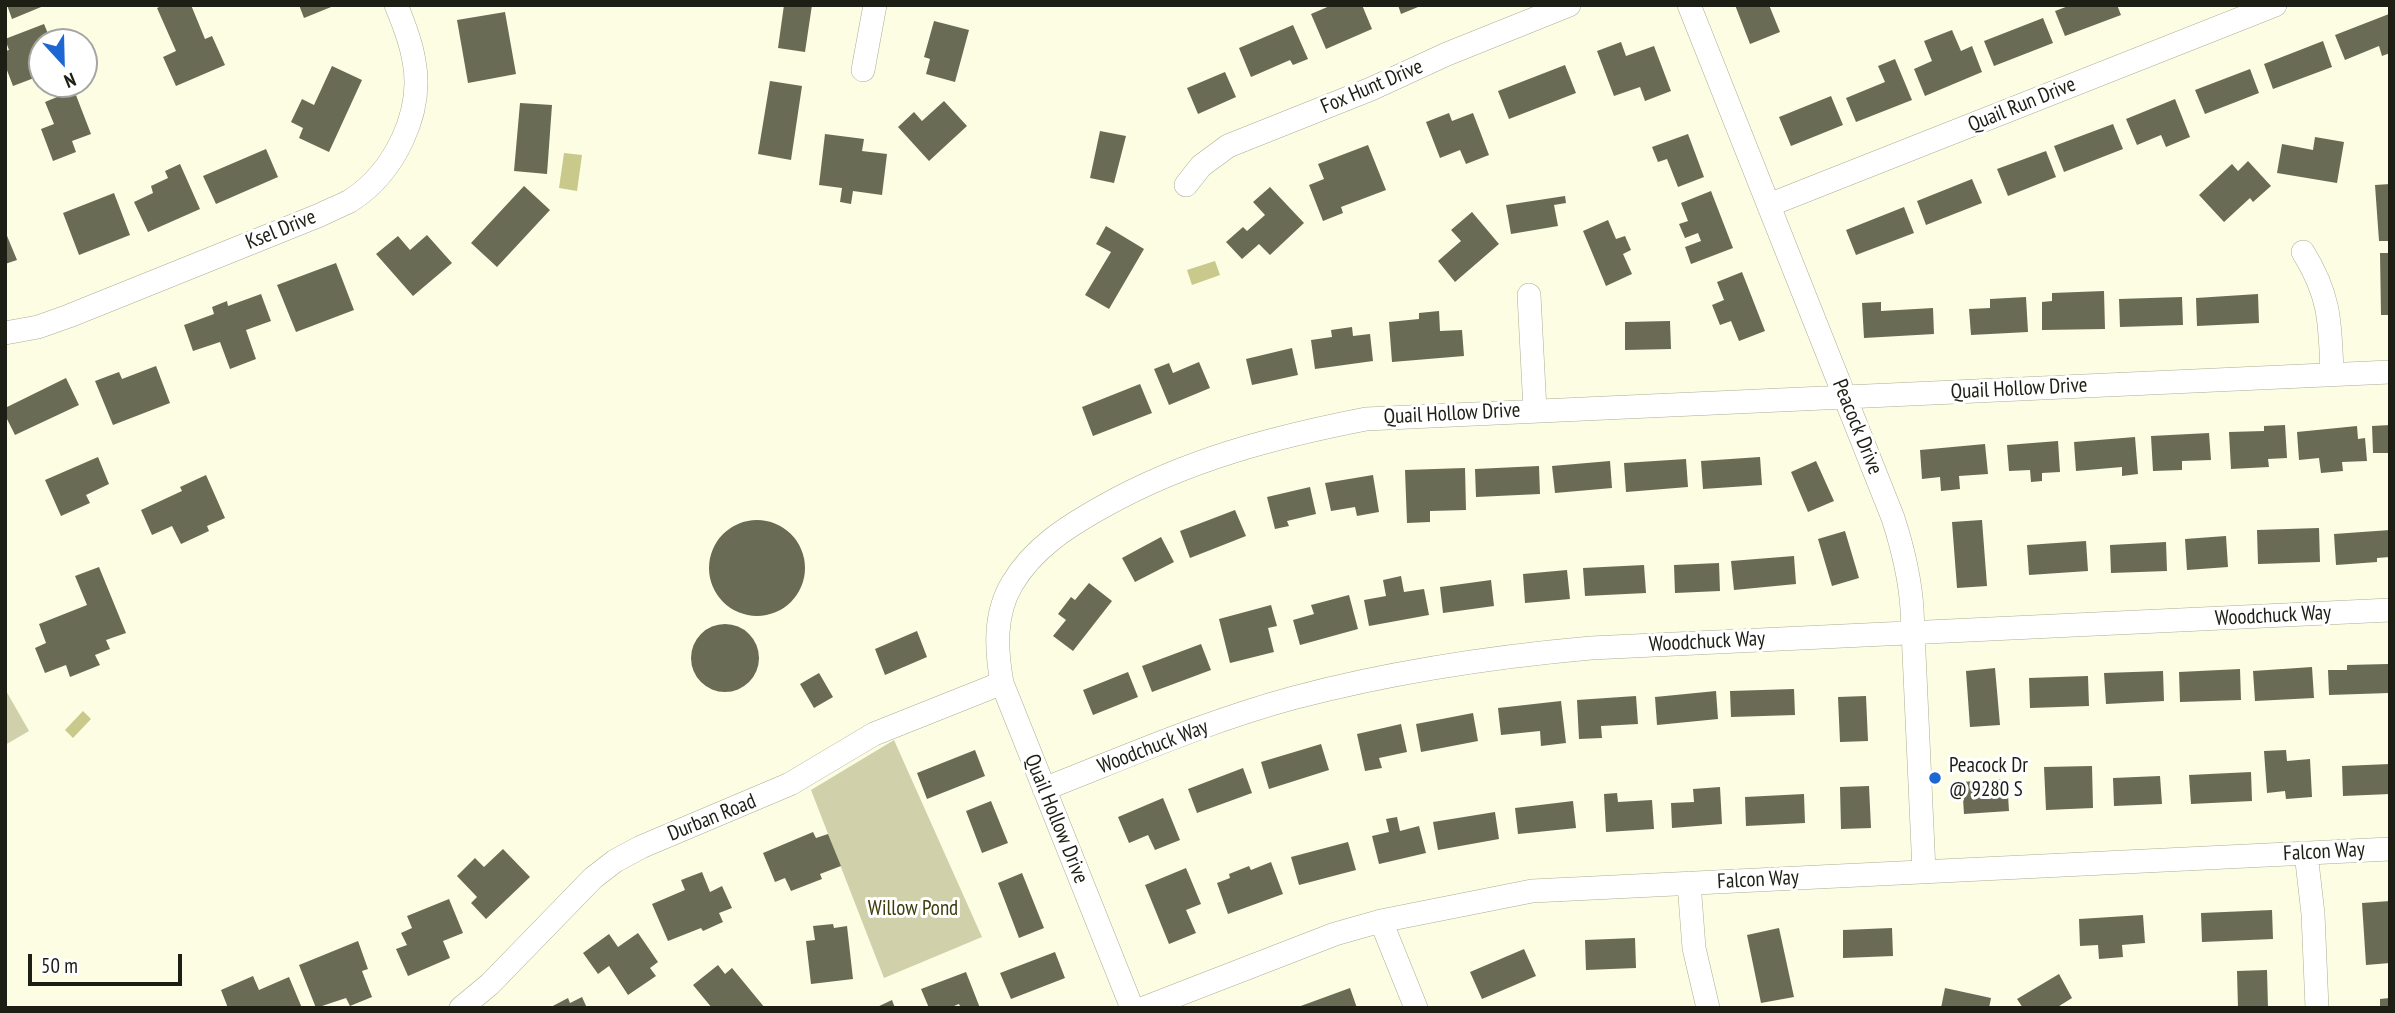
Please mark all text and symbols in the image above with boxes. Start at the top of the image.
north arrow [28,28,98,98]
street label: Fox Hunt Drive [1317,54,1427,120]
text: N [61,68,79,94]
street label: Quail Run Drive [1964,72,2080,138]
street label: Ksel Drive [242,205,320,255]
street label: Quail Hollow Drive [1950,373,2088,405]
street label: Peacock Drive [1827,376,1887,478]
street label: Quail Hollow Drive [1383,398,1521,430]
street label: Woodchuck Way [2214,600,2332,632]
street label: Woodchuck Way [1648,626,1766,658]
street label: Woodchuck Way [1094,714,1212,780]
street label: Quail Hollow Drive [1019,751,1093,887]
place label: Peacock Dr @ 9280 S [1949,753,2028,803]
marker: Peacock Dr @ 9280 S [1927,770,1943,786]
street label: Durban Road [664,789,760,847]
street label: Falcon Way [2283,837,2365,867]
street label: Falcon Way [1717,865,1799,895]
park label: Willow Pond [868,896,958,922]
scale bar [32,940,186,984]
text: 50 m [41,952,78,979]

